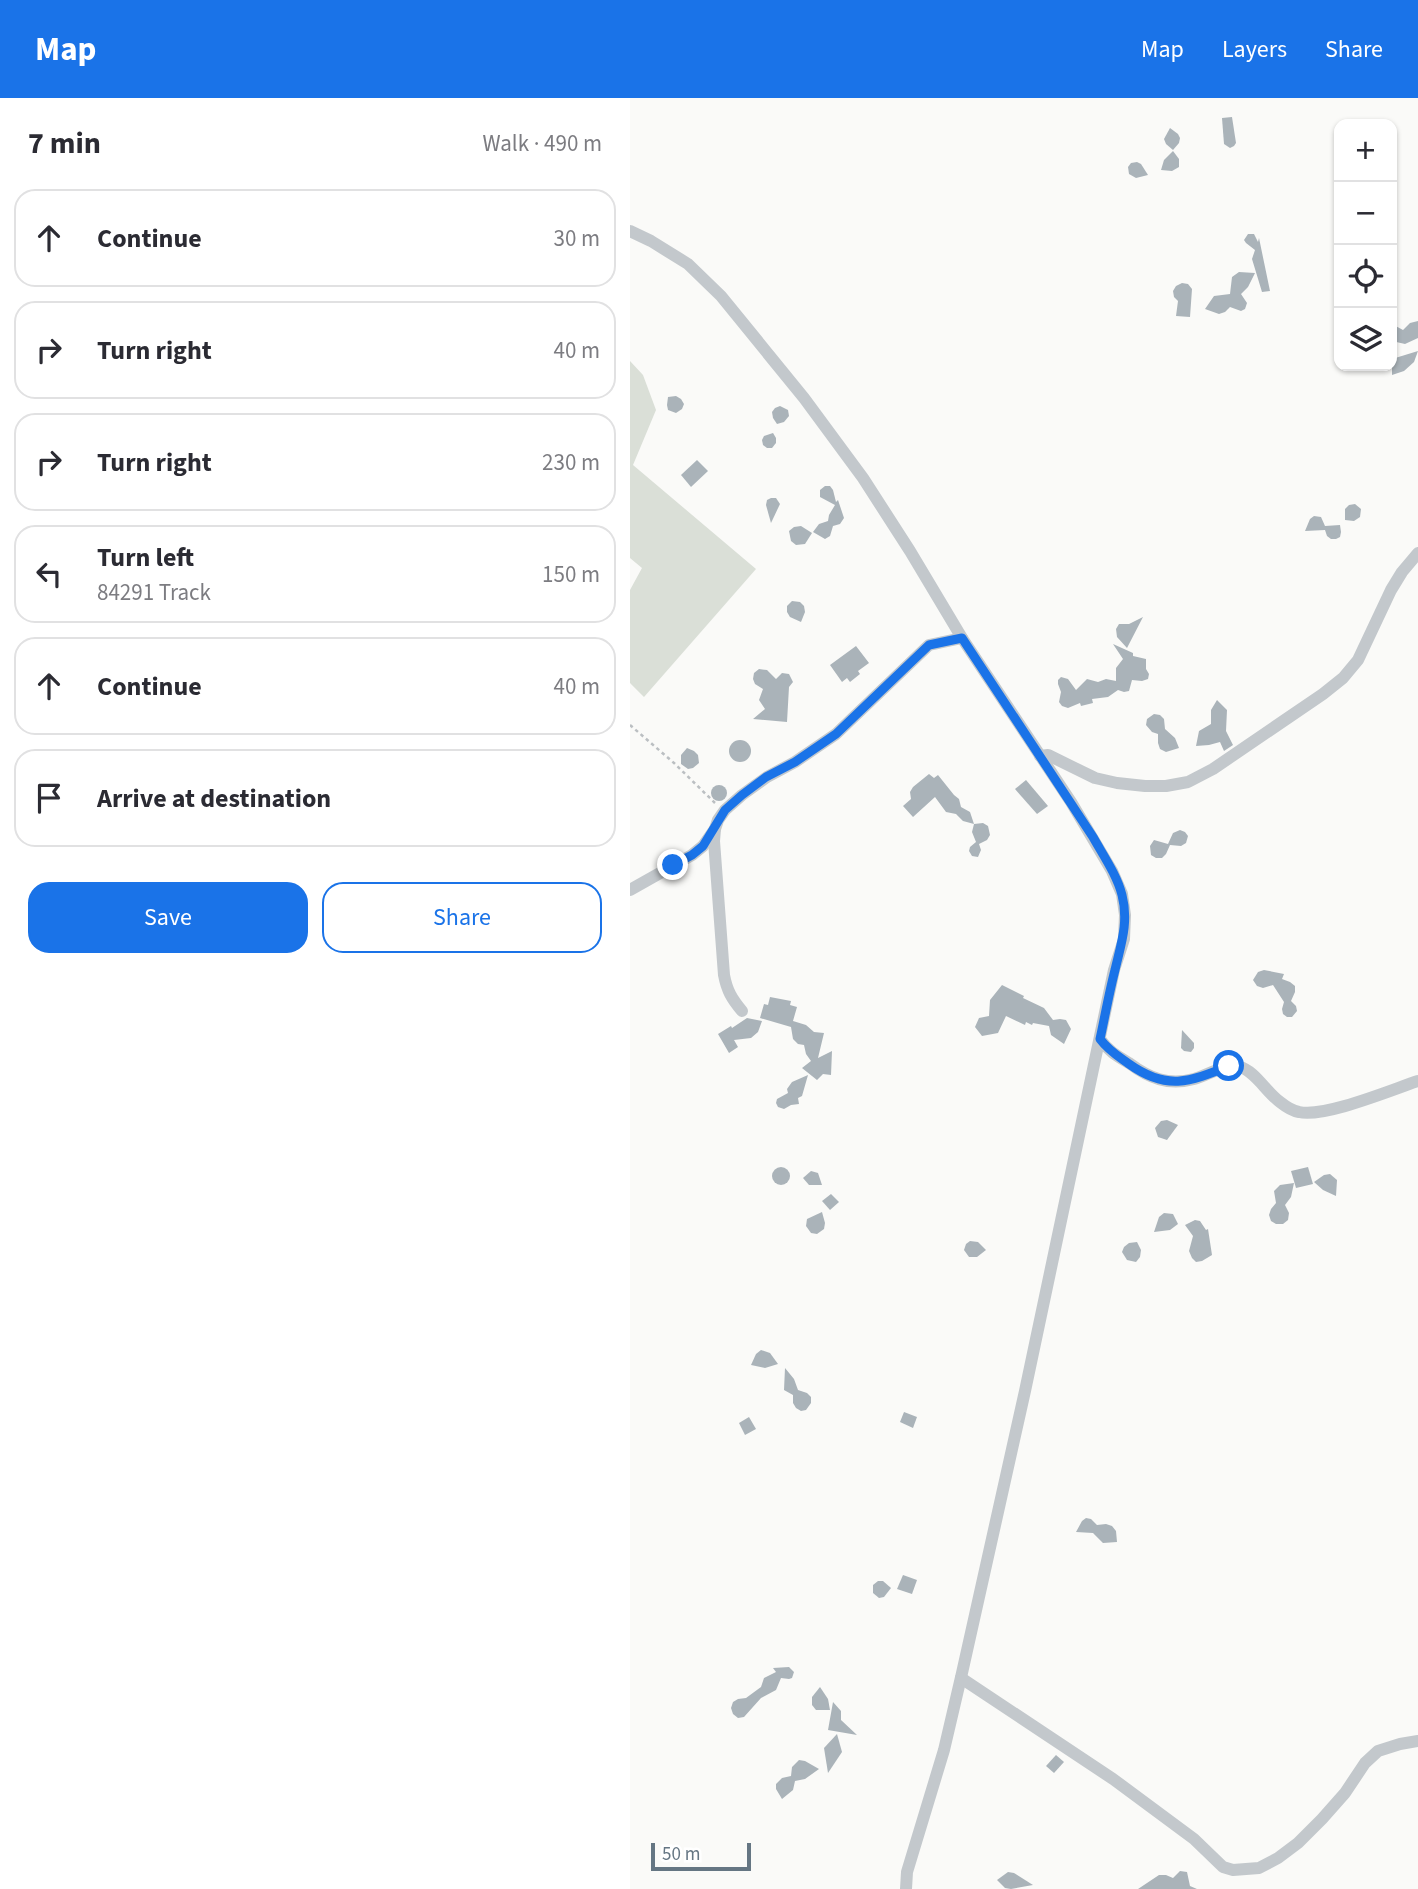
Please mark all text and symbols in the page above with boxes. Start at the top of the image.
text: Map [35,26,96,73]
text: Map [1141,32,1184,67]
text: Layers [1222,32,1287,67]
text: Share [1325,32,1383,67]
map controls [1334,119,1397,371]
button: + [1334,119,1397,182]
text: 7 min [28,122,101,165]
text: Walk · 490 m [483,127,602,160]
button: − [1334,182,1397,245]
icon: ahead [30,219,68,257]
text: Continue [97,220,202,257]
text: 30 m [553,222,600,255]
button: locate [1334,245,1397,308]
button: layers [1334,308,1397,371]
icon: right [30,331,68,369]
text: Turn right [97,332,212,369]
text: 40 m [553,334,600,367]
icon: right [30,443,68,481]
text: Turn right [97,444,212,481]
text: 230 m [542,446,600,479]
text: Turn left [97,539,194,576]
icon: left [30,555,68,593]
text: 150 m [542,558,600,591]
text: 84291 Track [97,576,211,609]
icon: ahead [30,667,68,705]
text: Continue [97,668,202,705]
text: 40 m [553,670,600,703]
icon: arrive [30,779,68,817]
text: Arrive at destination [97,780,331,817]
route end [657,849,688,880]
button: Save [28,882,308,953]
button: Share [322,882,602,953]
route start [1213,1050,1244,1081]
scale bar [651,1840,751,1872]
text: 50 m [662,1841,700,1868]

